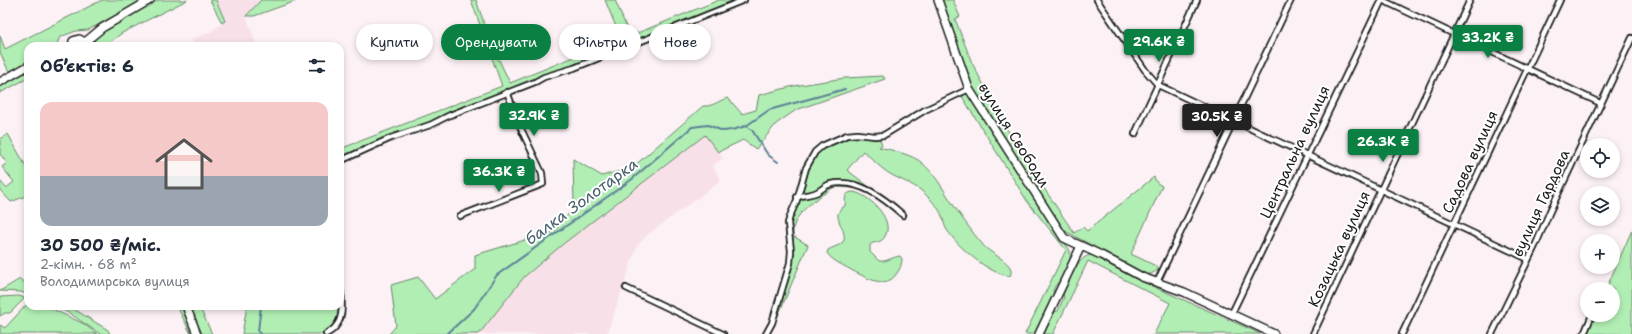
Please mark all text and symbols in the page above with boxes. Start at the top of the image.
chip: Купити [356,24,433,60]
chip: Орендувати [441,24,551,60]
chip: Фільтри [559,24,641,60]
chip: Нове [649,24,711,60]
pin: 33.2K ₴ [1451,25,1525,59]
pin: 29.6K ₴ [1122,29,1196,63]
text: 33.2K ₴ [1462,29,1514,46]
text: 29.6K ₴ [1133,33,1185,50]
text: Об’єктів: 6 [40,55,134,77]
icon: filters [306,55,328,77]
street label: вулиця Свободи [974,79,1054,191]
street label: Центральна вулиця [1255,82,1335,222]
pin: 32.9K ₴ [497,103,571,137]
pin: 30.5K ₴ [1180,104,1254,138]
text: 32.9K ₴ [508,107,560,124]
street label: Садова вулиця [1437,107,1503,217]
text: 30.5K ₴ [1191,108,1243,125]
icon: home [148,128,220,200]
pin: 26.3K ₴ [1346,129,1420,163]
text: 26.3K ₴ [1357,133,1409,150]
map controls [1580,138,1620,322]
button: locate [1580,138,1620,178]
street label: вулиця Гардова [1507,146,1575,260]
water label: балка Золотарка [521,153,642,250]
pin: 36.3K ₴ [462,159,536,193]
text: 36.3K ₴ [473,163,525,180]
button: layers [1580,186,1620,226]
street label: Козацька вулиця [1303,188,1375,310]
text: 30 500 ₴/міс. [40,234,161,256]
button: + [1580,234,1620,274]
text: 2-кімн. · 68 m² [40,256,137,273]
text: Володимирська вулиця [40,273,190,290]
button: − [1580,282,1620,322]

